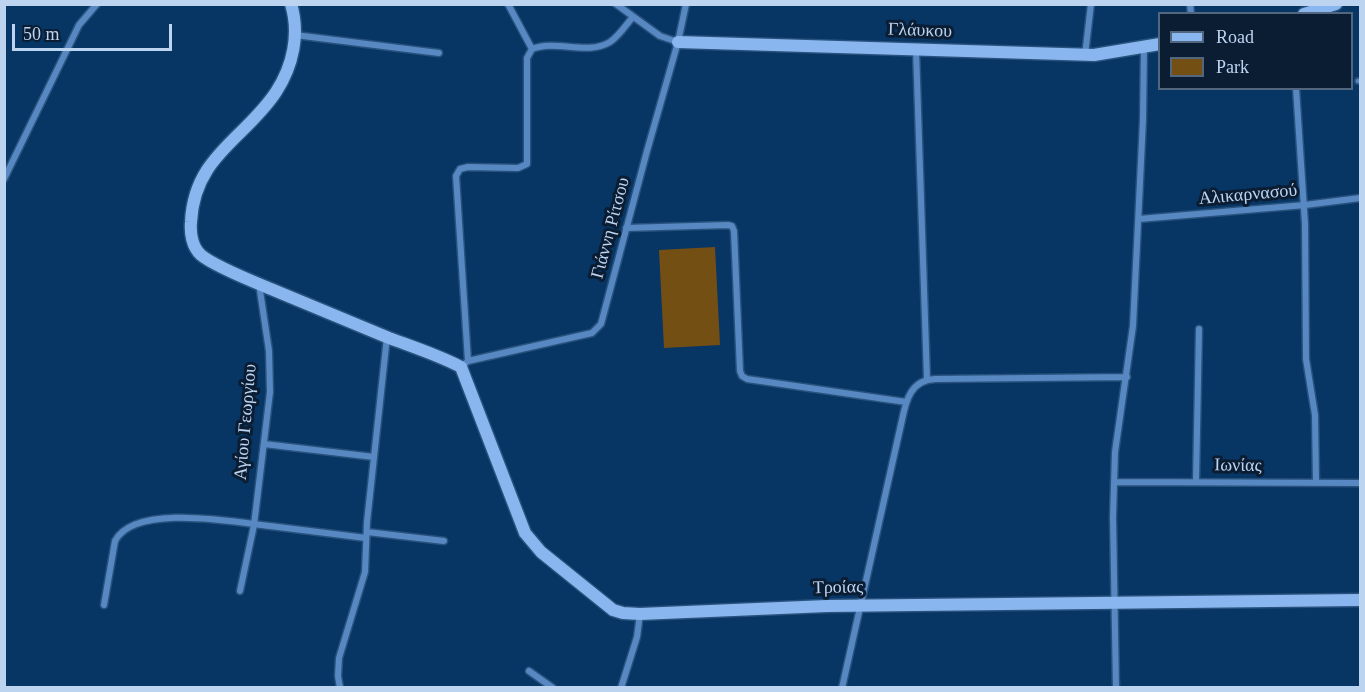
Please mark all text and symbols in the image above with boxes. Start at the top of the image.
scale bar [15,12,176,50]
legend [1158,12,1353,90]
street label: Γλάυκου [888,19,952,43]
text: 50 m [23,24,60,44]
text: Road [1216,27,1254,47]
text: Park [1216,57,1249,77]
street label: Γιάννη Ρίτσου [587,175,635,281]
street label: Αλικαρνασού [1198,180,1298,210]
street label: Αγίου Γεωργίου [230,363,262,481]
street label: Ιωνίας [1214,455,1262,477]
street label: Τροίας [813,577,863,599]

